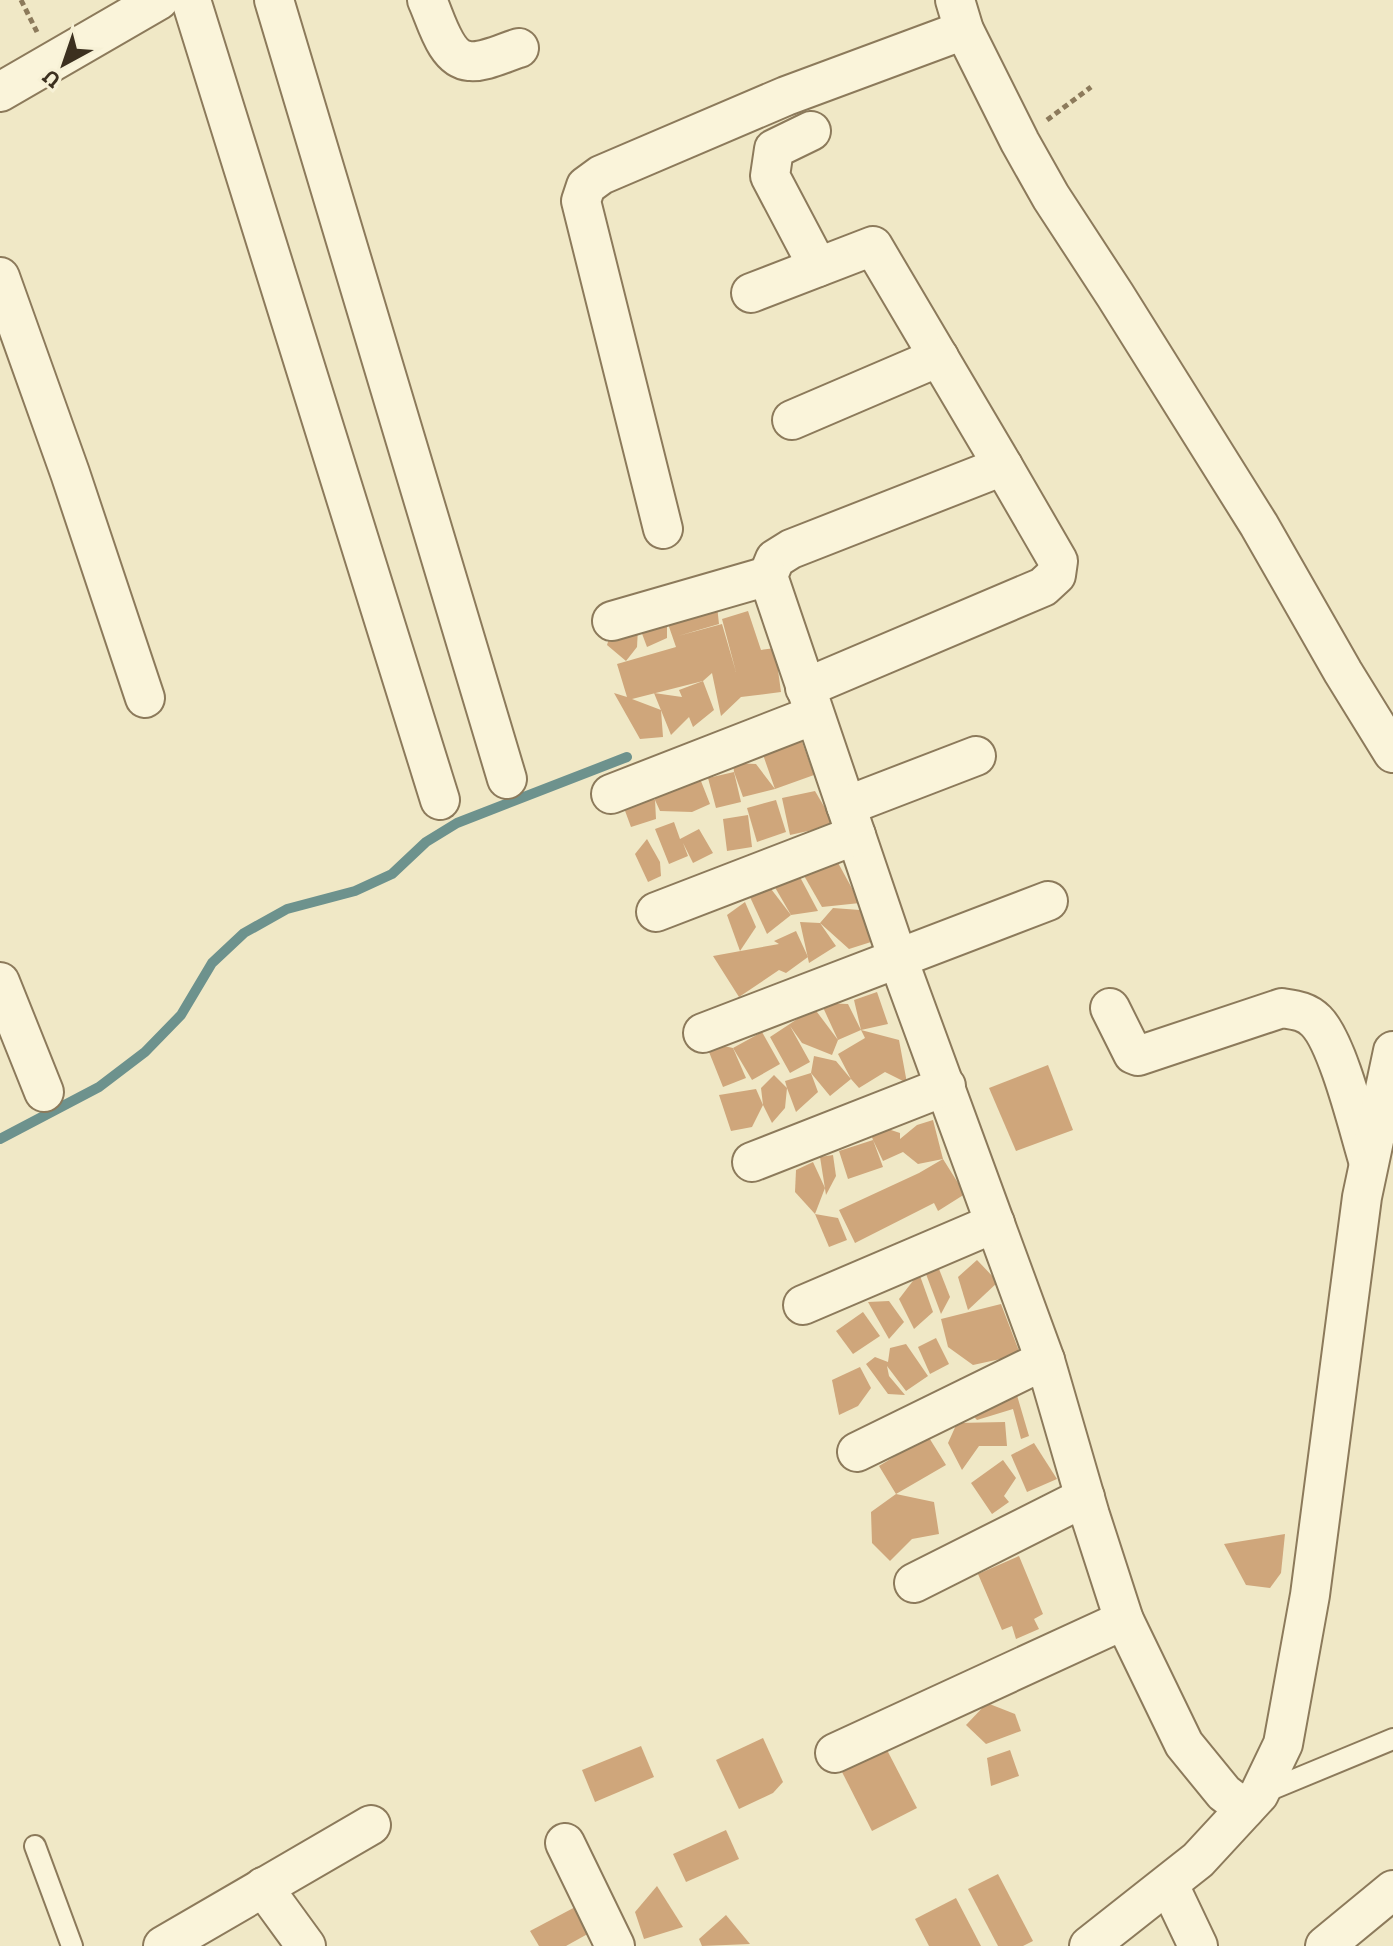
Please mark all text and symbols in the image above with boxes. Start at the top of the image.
north arrow [24,24,104,104]
text: U [37,63,66,94]

